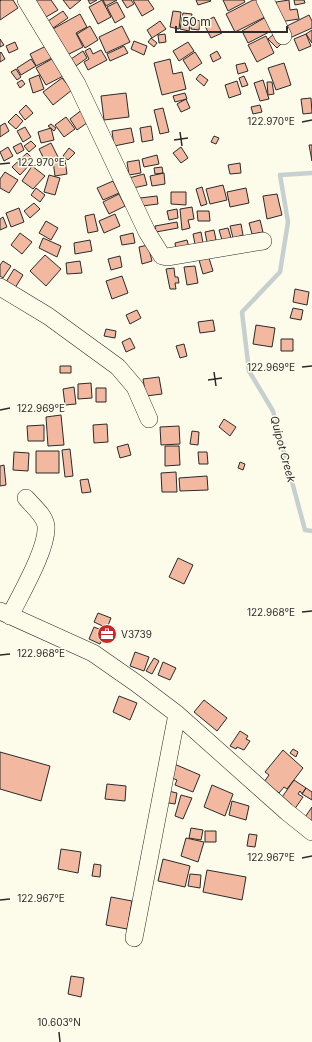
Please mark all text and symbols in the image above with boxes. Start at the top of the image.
scale bar [176,8,287,34]
text: 50 m [182,14,211,29]
text: 122.970°E [247,115,295,127]
text: 122.970°E [17,156,65,168]
text: 122.969°E [247,361,295,373]
text: 122.969°E [17,402,65,414]
water label: Quipot Creek [267,414,299,485]
text: 122.968°E [247,606,295,618]
office icon: V3739 [96,623,118,645]
place label: V3739 [121,628,152,640]
text: 122.968°E [17,647,65,659]
text: 122.967°E [247,851,295,863]
text: 122.967°E [17,892,65,904]
text: 10.603°N [37,1016,81,1028]

